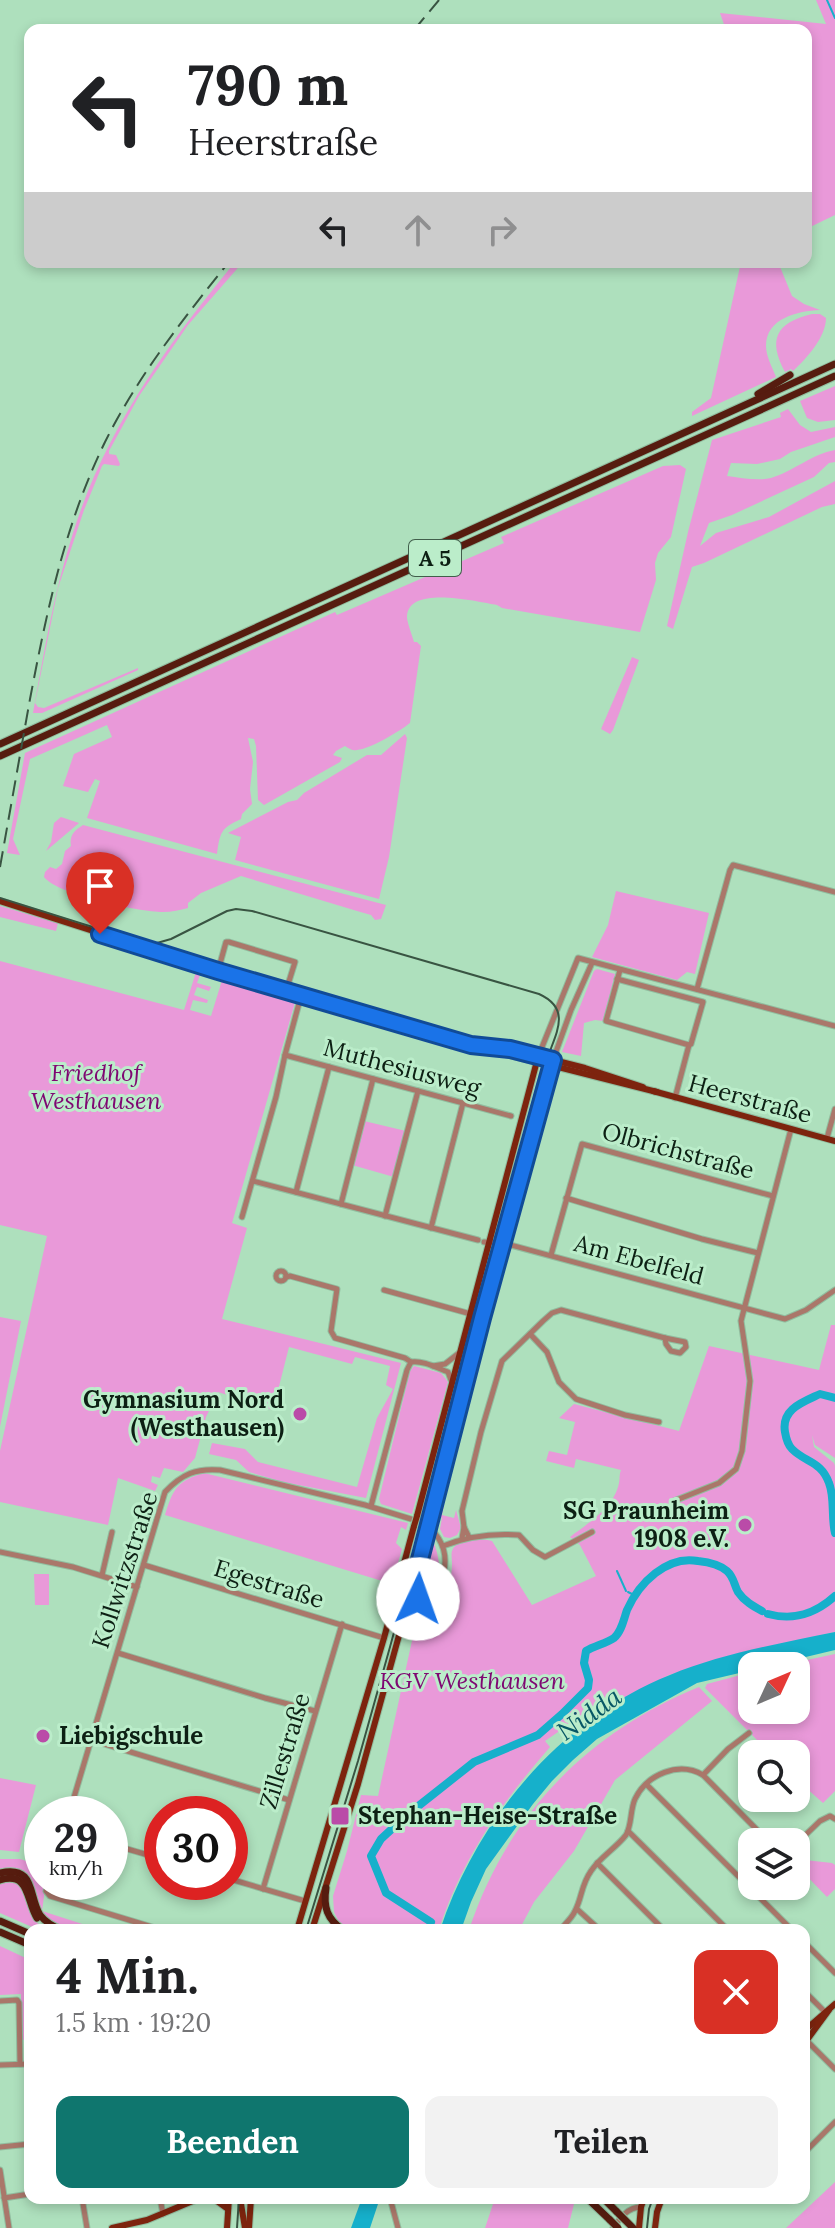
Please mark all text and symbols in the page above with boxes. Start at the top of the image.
text: 790 m [188,49,348,120]
icon: left [56,56,160,160]
text: Heerstraße [188,119,378,165]
icon: left [312,208,356,252]
icon: ahead [396,208,440,252]
icon: right [480,208,524,252]
road number: A 5 [409,540,461,576]
pin [66,852,134,934]
icon: arrive [78,864,122,908]
street label: Muthesiusweg [320,1032,485,1104]
park label: Friedhof Westhausen [31,1057,161,1116]
street label: Heerstraße [685,1067,815,1130]
street label: Olbrichstraße [599,1115,758,1186]
street label: Am Ebelfeld [570,1227,707,1292]
place label: Gymnasium Nord (Westhausen) [83,1384,284,1443]
marker: Gymnasium Nord (Westhausen) [291,1405,309,1423]
street label: Kollwitzstraße [85,1487,164,1652]
place label: SG Praunheim 1908 e.V. [563,1495,729,1554]
marker: SG Praunheim 1908 e.V. [736,1516,754,1534]
street label: Egestraße [210,1552,328,1615]
position arrow [376,1557,460,1641]
north arrow [738,1652,810,1724]
map controls [738,1652,810,1900]
park label: KGV Westhausen [379,1665,565,1696]
water label: Nidda [550,1679,628,1748]
street label: Zillestraße [252,1689,317,1813]
place label: Liebigschule [59,1720,203,1751]
marker: Liebigschule [34,1727,52,1745]
button: search [738,1740,810,1812]
speed limit sign: 30 [144,1796,248,1900]
place label: Stephan-Heise-Straße [358,1800,617,1831]
marker: Stephan-Heise-Straße [329,1805,351,1827]
text: 29 [54,1812,98,1863]
button: layers [738,1828,810,1900]
text: km/h [49,1855,103,1880]
text: 4 Min. [56,1945,199,2006]
button: close [694,1950,778,2034]
text: 1.5 km · 19:20 [56,2006,211,2039]
button: Beenden [56,2096,409,2188]
button: Teilen [425,2096,778,2188]

